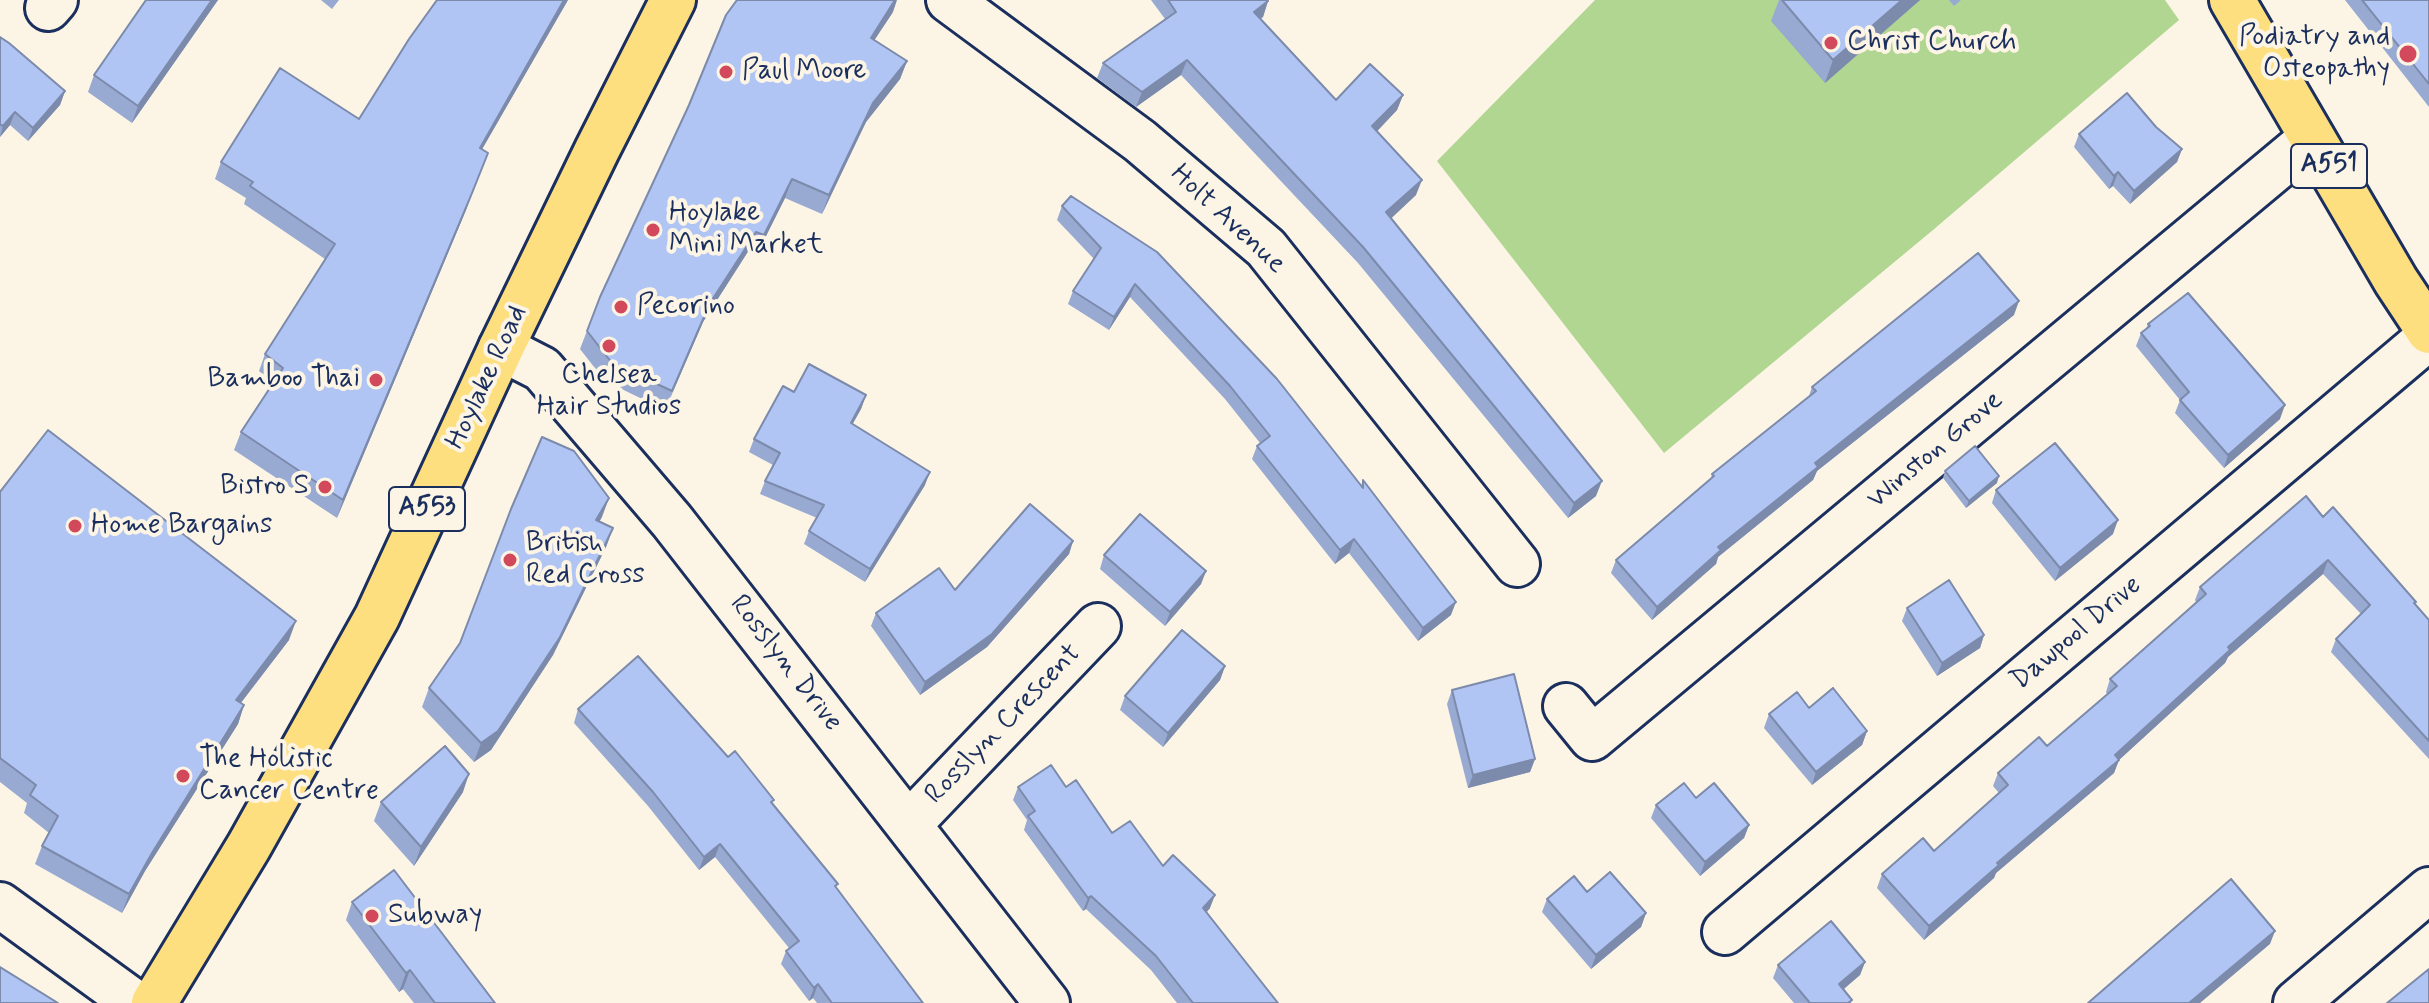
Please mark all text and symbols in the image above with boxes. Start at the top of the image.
place label: Podiatry and Osteopathy [2239,21,2390,87]
place label: Christ Church [1847,26,2016,60]
marker: Christ Church [1822,34,1840,52]
marker: Podiatry and Osteopathy [2397,43,2419,65]
place label: Paul Moore [742,55,867,89]
marker: Paul Moore [717,63,735,81]
road number: A551 [2291,144,2367,188]
street label: Holt Avenue [1162,158,1292,282]
place label: Hoylake Mini Market [669,197,823,263]
marker: Hoylake Mini Market [644,221,662,239]
place label: Pecorino [637,290,735,324]
marker: Pecorino [612,298,630,316]
street label: Hoylake Road [440,301,536,455]
marker: Chelsea Hair Studios [600,337,618,355]
place label: Chelsea Hair Studios [537,359,681,425]
place label: Bamboo Thai [208,363,360,397]
marker: Bamboo Thai [367,371,385,389]
street label: Winston Grove [1861,385,2011,517]
place label: Bistro S [220,470,309,504]
marker: Bistro S [316,478,334,496]
road number: A553 [389,487,465,531]
place label: Home Bargains [91,509,272,543]
marker: Home Bargains [66,517,84,535]
place label: British Red Cross [526,527,645,593]
marker: British Red Cross [501,551,519,569]
street label: Dawpool Drive [2005,570,2149,698]
street label: Rosslyn Drive [721,589,849,739]
street label: Rosslyn Crescent [919,638,1089,812]
place label: The Holistic Cancer Centre [199,743,379,809]
marker: The Holistic Cancer Centre [174,767,192,785]
place label: Subway [388,899,482,933]
marker: Subway [363,907,381,925]

